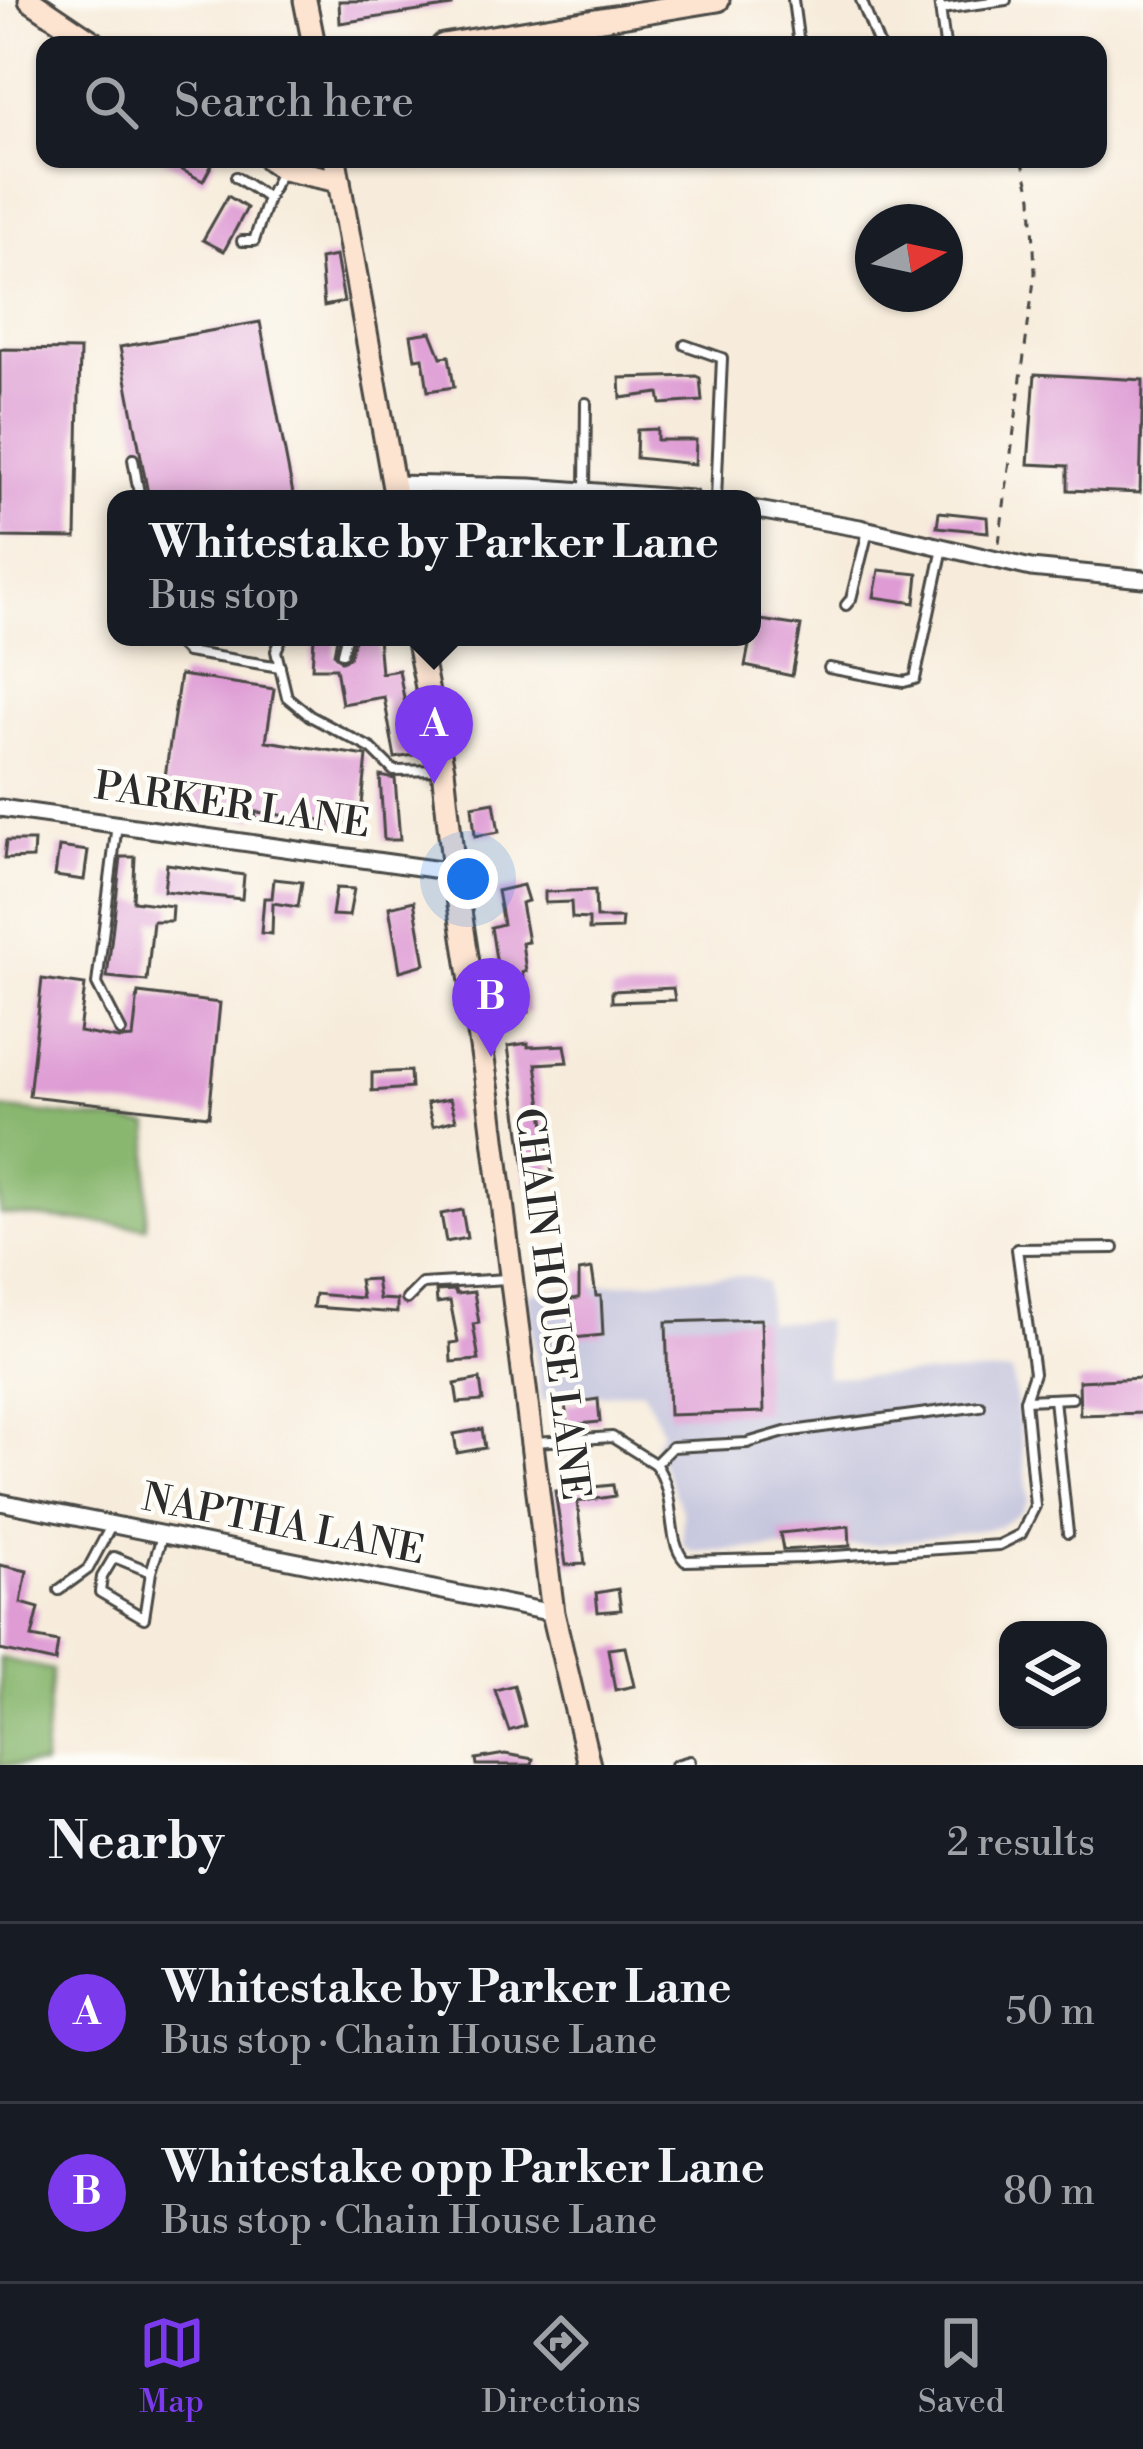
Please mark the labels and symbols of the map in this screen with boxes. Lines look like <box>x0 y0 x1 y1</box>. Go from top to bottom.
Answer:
north arrow <box>855 204 963 312</box>
pin: A <box>395 685 473 784</box>
street label: PARKER LANE <box>91 762 373 850</box>
your location <box>438 849 498 909</box>
pin: B <box>452 958 530 1057</box>
street label: CHAIN HOUSE LANE <box>503 1105 599 1503</box>
street label: NAPTHA LANE <box>138 1474 428 1576</box>

